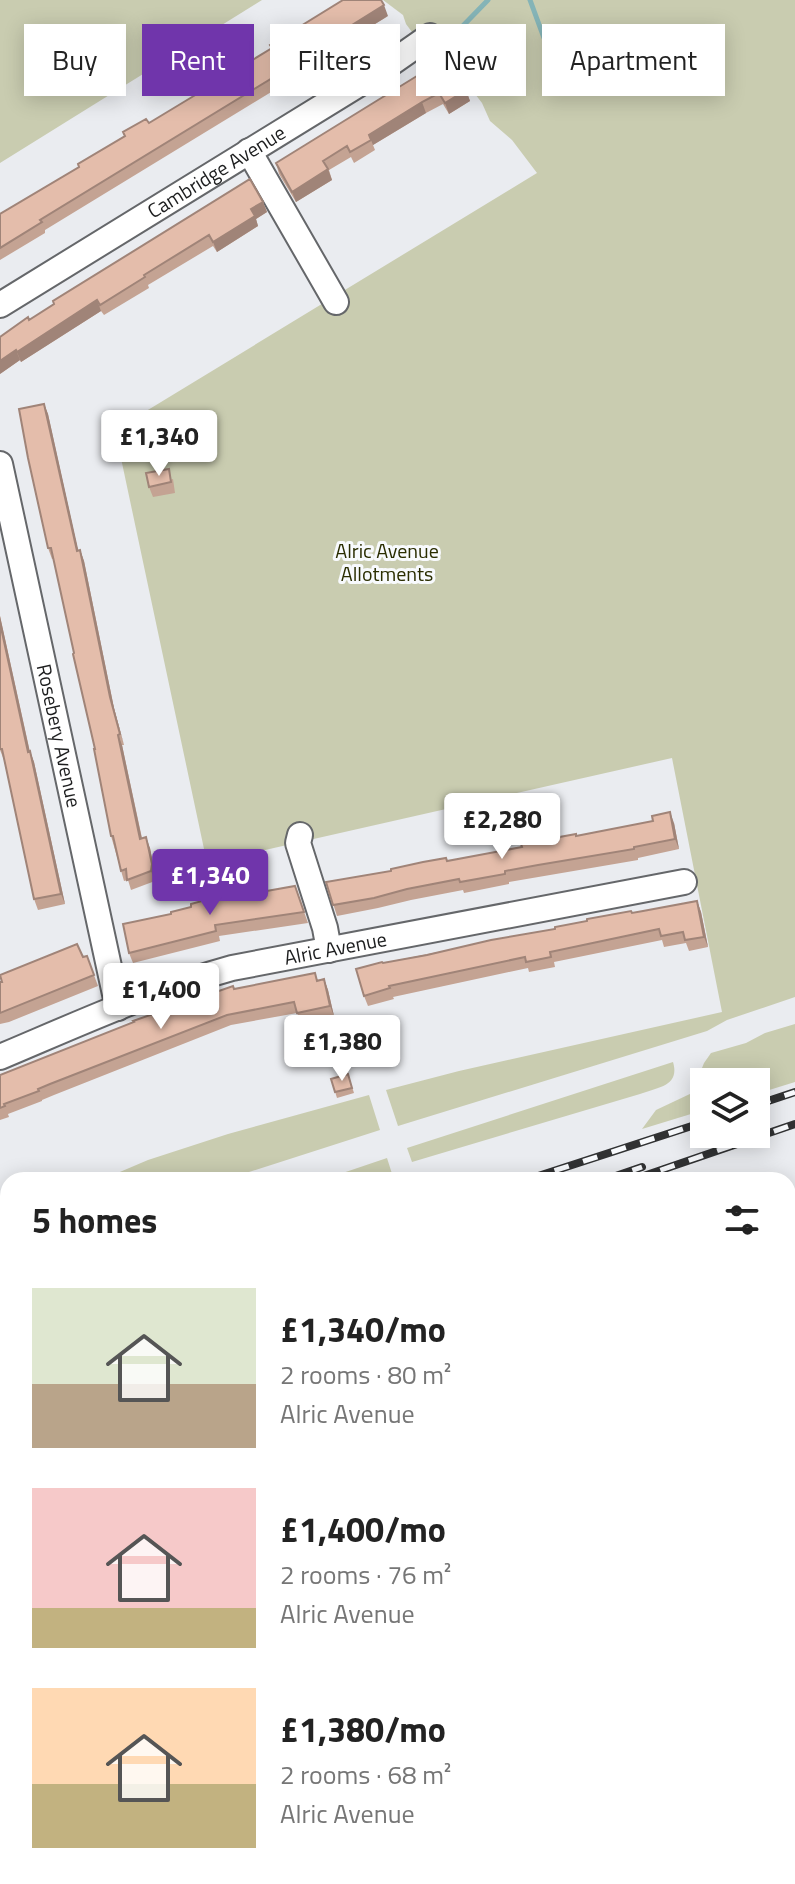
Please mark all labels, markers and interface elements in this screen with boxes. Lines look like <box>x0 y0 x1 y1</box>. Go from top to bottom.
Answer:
chip: Buy <box>24 24 126 96</box>
chip: Rent <box>142 24 254 96</box>
chip: Filters <box>270 24 400 96</box>
chip: New <box>416 24 526 96</box>
chip: Apartment <box>542 24 725 96</box>
street label: Cambridge Avenue <box>141 117 291 226</box>
pin: £1,340 <box>94 410 224 478</box>
text: £1,340 <box>119 416 199 455</box>
park label: Alric Avenue Allotments <box>335 535 439 589</box>
street label: Rosebery Avenue <box>29 661 90 810</box>
pin: £2,280 <box>437 793 567 861</box>
text: £2,280 <box>462 799 542 838</box>
pin: £1,340 <box>145 849 275 917</box>
text: £1,340 <box>170 855 250 894</box>
street label: Alric Avenue <box>282 923 389 973</box>
pin: £1,400 <box>96 963 226 1031</box>
text: £1,400 <box>121 969 201 1008</box>
pin: £1,380 <box>277 1015 407 1083</box>
text: £1,380 <box>302 1021 382 1060</box>
map controls <box>690 1068 770 1148</box>
button: layers <box>690 1068 770 1148</box>
text: 5 homes <box>32 1194 157 1246</box>
icon: filters <box>720 1198 764 1242</box>
text: £1,340/mo <box>280 1303 446 1355</box>
icon: home <box>96 1320 192 1416</box>
text: 2 rooms · 80 m² <box>280 1355 451 1394</box>
text: Alric Avenue <box>280 1394 415 1433</box>
text: £1,400/mo <box>280 1503 446 1555</box>
icon: home <box>96 1520 192 1616</box>
text: 2 rooms · 76 m² <box>280 1555 451 1594</box>
text: Alric Avenue <box>280 1594 415 1633</box>
text: £1,380/mo <box>280 1703 446 1755</box>
icon: home <box>96 1720 192 1816</box>
text: 2 rooms · 68 m² <box>280 1755 451 1794</box>
text: Alric Avenue <box>280 1794 415 1833</box>

